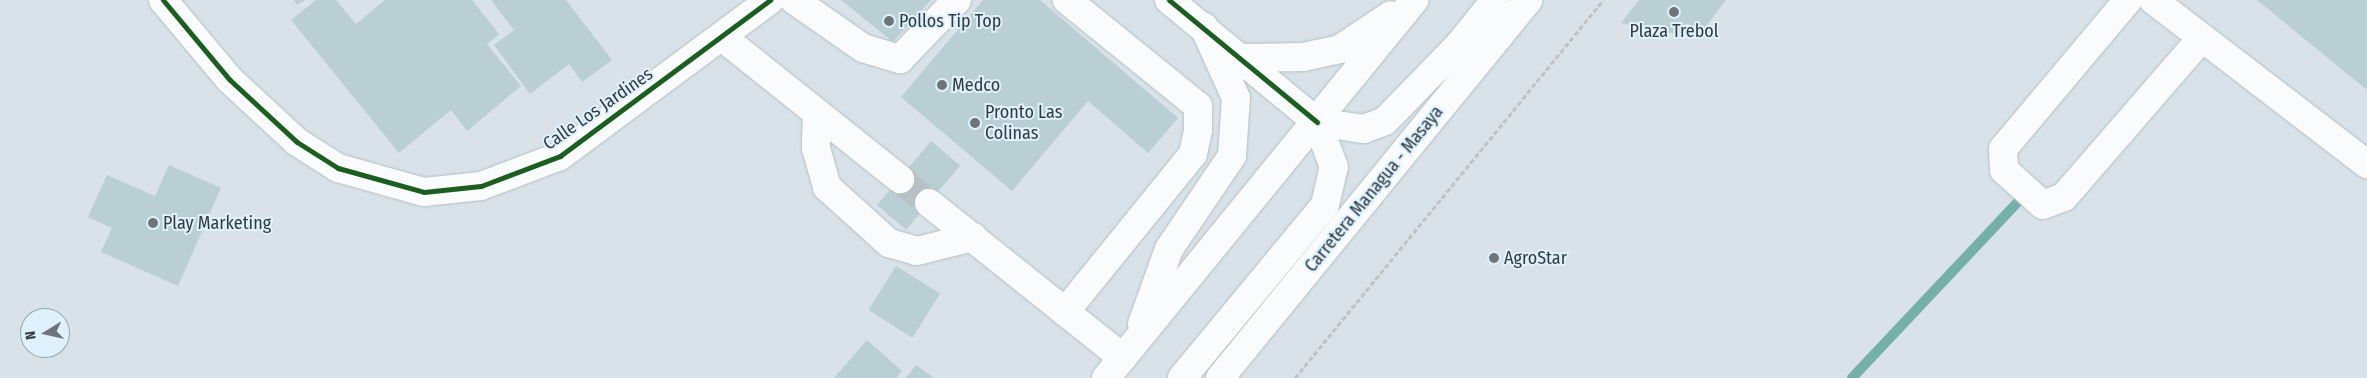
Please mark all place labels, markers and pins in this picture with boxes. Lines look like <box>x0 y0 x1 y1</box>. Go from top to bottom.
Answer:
marker: Plaza Trebol <box>1668 6 1680 18</box>
place label: Pollos Tip Top <box>899 10 1001 32</box>
marker: Pollos Tip Top <box>883 15 895 27</box>
place label: Plaza Trebol <box>1630 20 1718 42</box>
place label: Medco <box>952 74 1000 96</box>
marker: Medco <box>936 79 948 91</box>
place label: Pronto Las Colinas <box>985 102 1062 144</box>
marker: Pronto Las Colinas <box>969 117 981 129</box>
place label: Play Marketing <box>163 212 271 234</box>
marker: Play Marketing <box>147 217 159 229</box>
place label: AgroStar <box>1504 247 1567 269</box>
marker: AgroStar <box>1488 252 1500 264</box>

